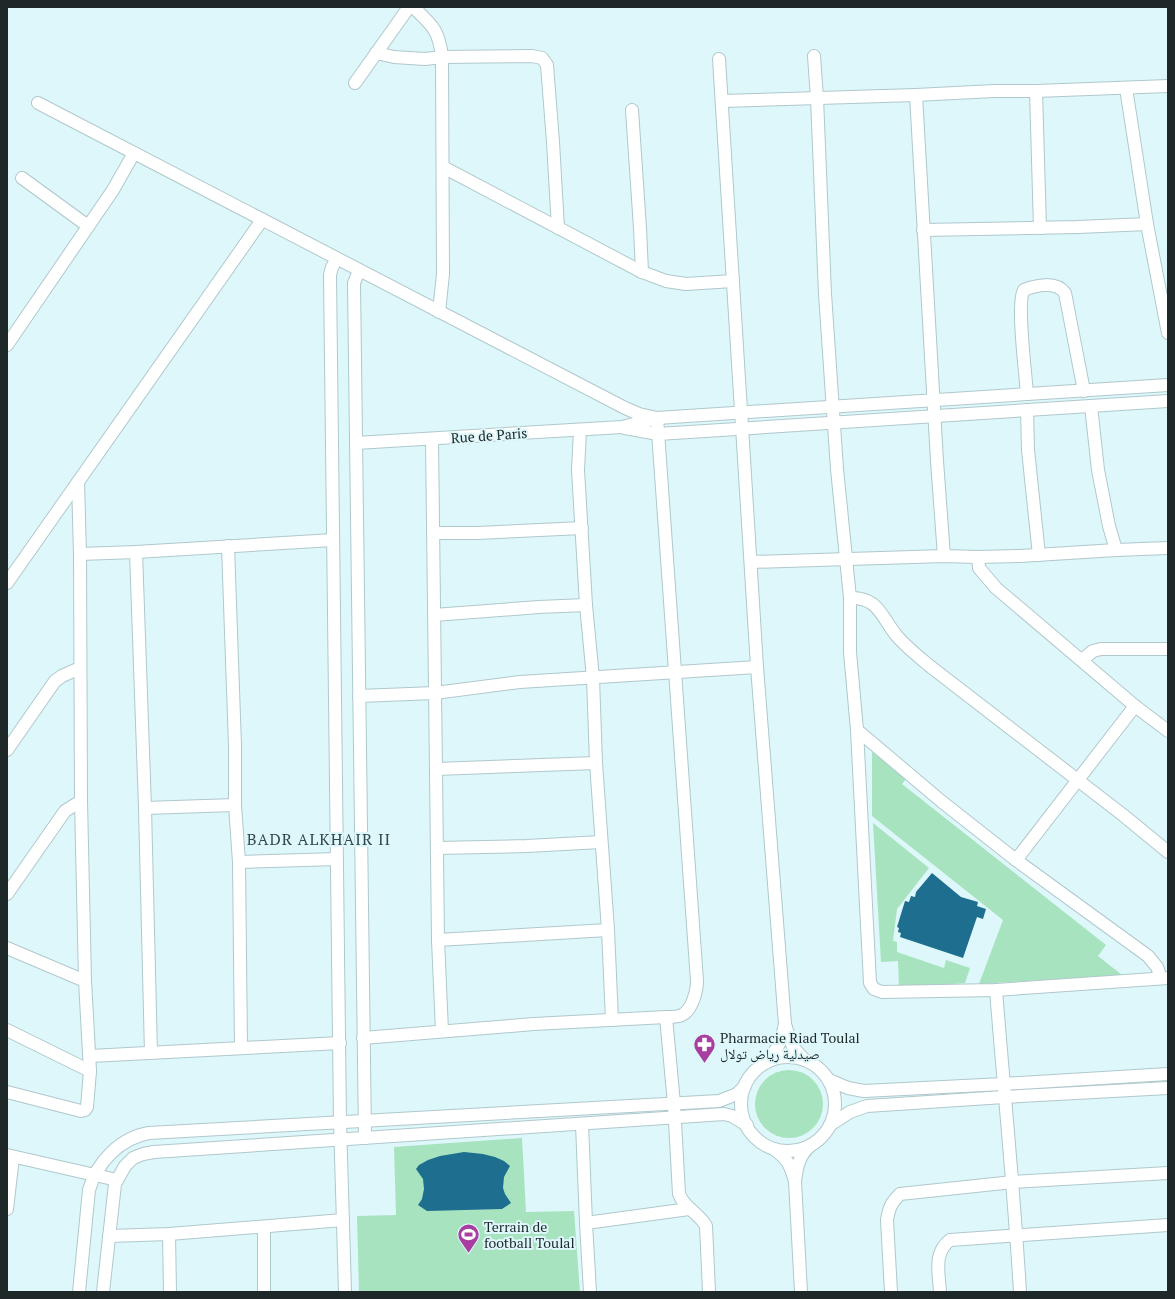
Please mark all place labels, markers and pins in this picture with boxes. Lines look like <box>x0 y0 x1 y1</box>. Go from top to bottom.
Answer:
place label: Pharmacie Riad Toulal صيدلية رياض تولال <box>720 1028 860 1063</box>
pharmacy icon: Pharmacie Riad Toulal صيدلية رياض تولال <box>691 1032 717 1065</box>
place label: Terrain de football Toulal <box>484 1217 575 1252</box>
sports icon: Terrain de football Toulal <box>455 1221 481 1254</box>

